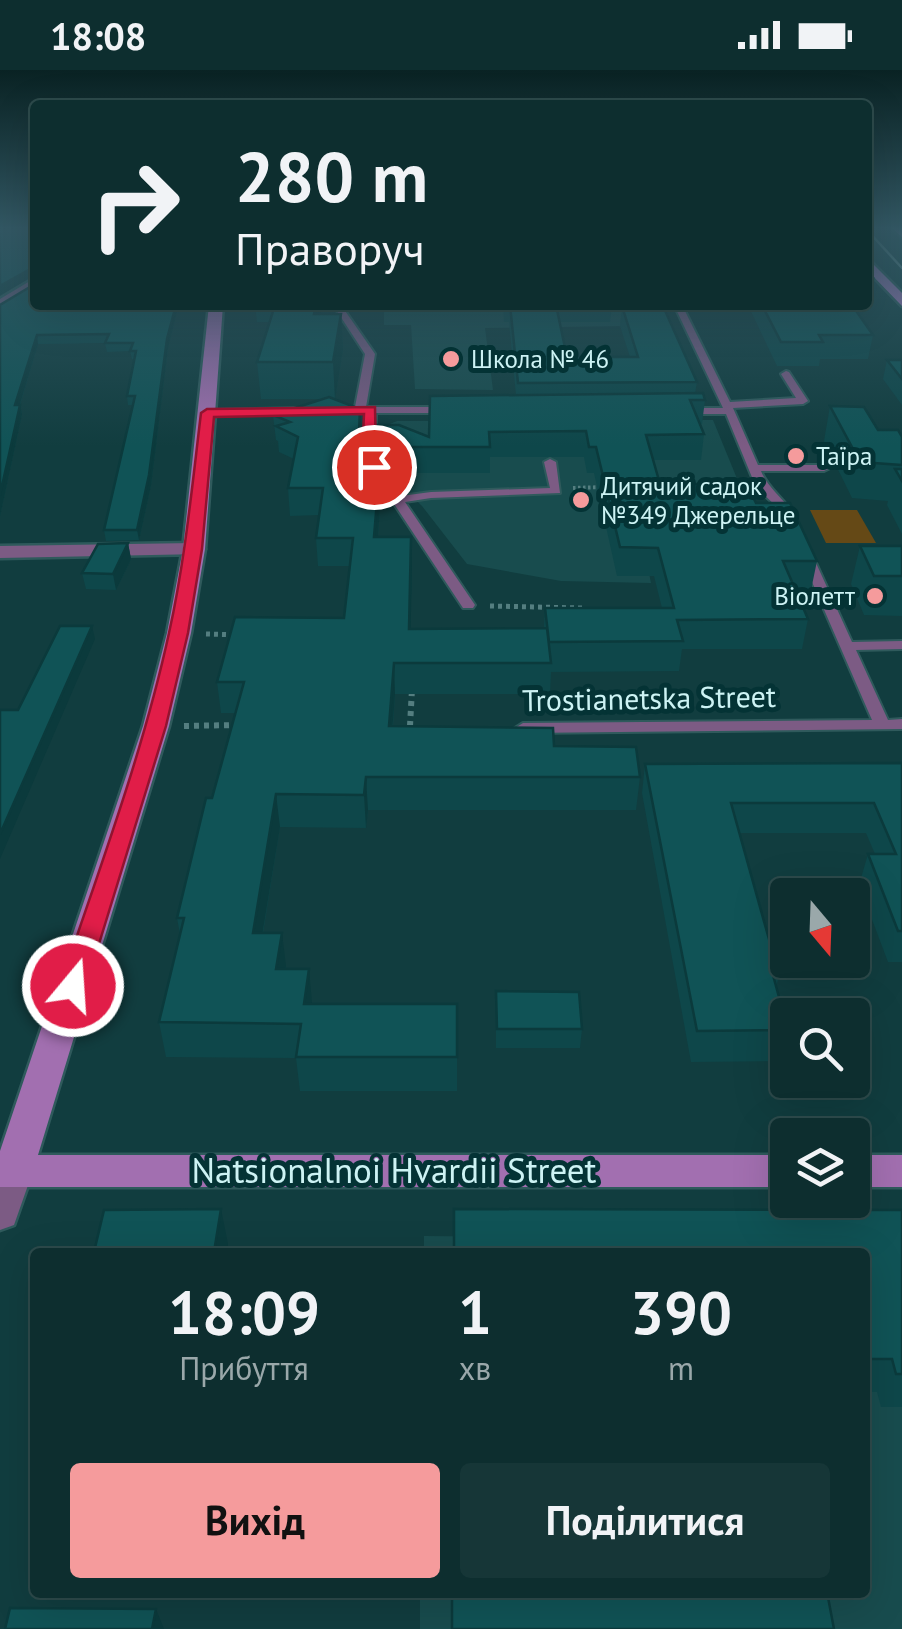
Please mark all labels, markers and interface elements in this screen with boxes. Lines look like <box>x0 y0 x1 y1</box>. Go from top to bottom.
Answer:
text: 18:08 <box>50 11 146 60</box>
text: 280 m <box>235 131 428 221</box>
icon: right <box>70 140 200 270</box>
text: Праворуч <box>235 219 425 277</box>
place label: Школа № 46 <box>471 343 609 375</box>
marker: Школа № 46 <box>440 348 462 370</box>
pin <box>332 425 417 510</box>
icon: arrive <box>347 440 402 495</box>
place label: Таїра <box>816 440 872 472</box>
marker: Таїра <box>785 445 807 467</box>
place label: Дитячий садок №349 Джерельце <box>601 470 795 531</box>
marker: Дитячий садок №349 Джерельце <box>570 489 592 511</box>
place label: Віолетт <box>774 580 855 612</box>
marker: Віолетт <box>864 585 886 607</box>
street label: Trostianetska Street <box>522 676 776 719</box>
north arrow <box>770 878 870 978</box>
map controls <box>770 878 870 1218</box>
position arrow <box>21 934 125 1038</box>
button: search <box>770 998 870 1098</box>
button: layers <box>770 1118 870 1218</box>
street label: Natsionalnoi Hvardii Street <box>192 1147 597 1193</box>
text: 18:09 <box>168 1273 320 1351</box>
text: 1 <box>458 1273 492 1351</box>
text: 390 <box>630 1273 732 1351</box>
text: Прибуття <box>179 1347 309 1389</box>
text: хв <box>459 1347 491 1389</box>
text: m <box>668 1347 694 1389</box>
button: Вихід <box>70 1463 440 1578</box>
button: Поділитися <box>460 1463 830 1578</box>

